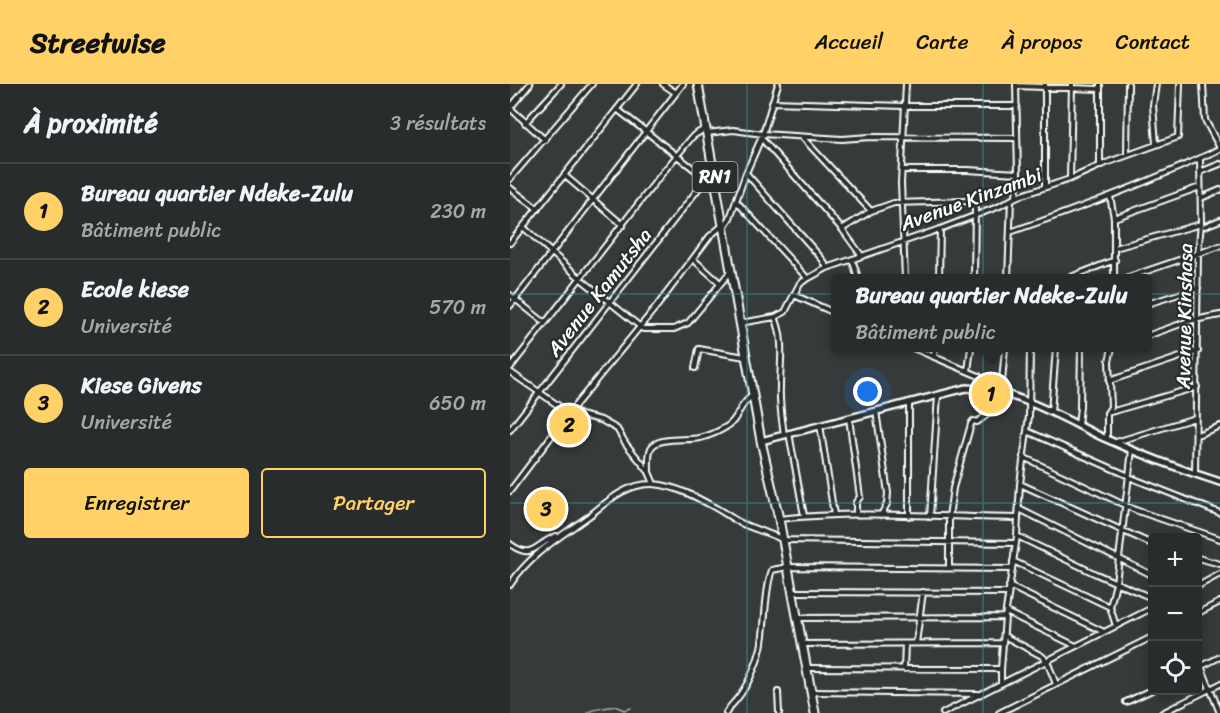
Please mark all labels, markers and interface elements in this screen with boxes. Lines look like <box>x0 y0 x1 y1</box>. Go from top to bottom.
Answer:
text: Streetwise <box>30 18 166 67</box>
text: Accueil <box>815 23 883 61</box>
text: Carte <box>916 23 969 61</box>
text: À propos <box>1002 23 1083 61</box>
text: Contact <box>1116 23 1190 61</box>
text: À proximité <box>24 100 158 146</box>
text: 3 résultats <box>390 106 486 141</box>
street label: Avenue Kinzambi <box>894 157 1047 242</box>
road number: RN1 <box>692 162 738 192</box>
text: Bureau quartier Ndeke-Zulu <box>81 174 353 213</box>
text: 1 <box>39 194 48 229</box>
text: 230 m <box>430 194 486 229</box>
text: Bâtiment public <box>81 213 222 248</box>
street label: Avenue Kamutsha <box>537 220 661 365</box>
street label: Avenue Kinshasa <box>1166 243 1203 390</box>
text: Ecole kiese <box>81 270 189 309</box>
popup <box>831 274 1152 352</box>
text: Bureau quartier Ndeke-Zulu <box>855 276 1128 315</box>
text: 2 <box>38 290 49 325</box>
text: 570 m <box>429 290 486 325</box>
text: Université <box>81 309 172 344</box>
text: Bâtiment public <box>855 315 996 350</box>
text: Kiese Givens <box>81 366 202 405</box>
pin: 1 <box>972 372 1010 416</box>
your location <box>853 377 882 406</box>
text: 3 <box>38 386 49 421</box>
text: 650 m <box>429 386 486 421</box>
pin: 2 <box>550 402 588 448</box>
text: Université <box>81 405 172 440</box>
button: Enregistrer <box>24 468 249 538</box>
button: Partager <box>261 468 486 538</box>
pin: 3 <box>526 486 566 532</box>
map controls <box>1148 533 1202 695</box>
button: + <box>1148 533 1202 587</box>
button: − <box>1148 587 1202 641</box>
button: locate <box>1148 641 1202 695</box>

